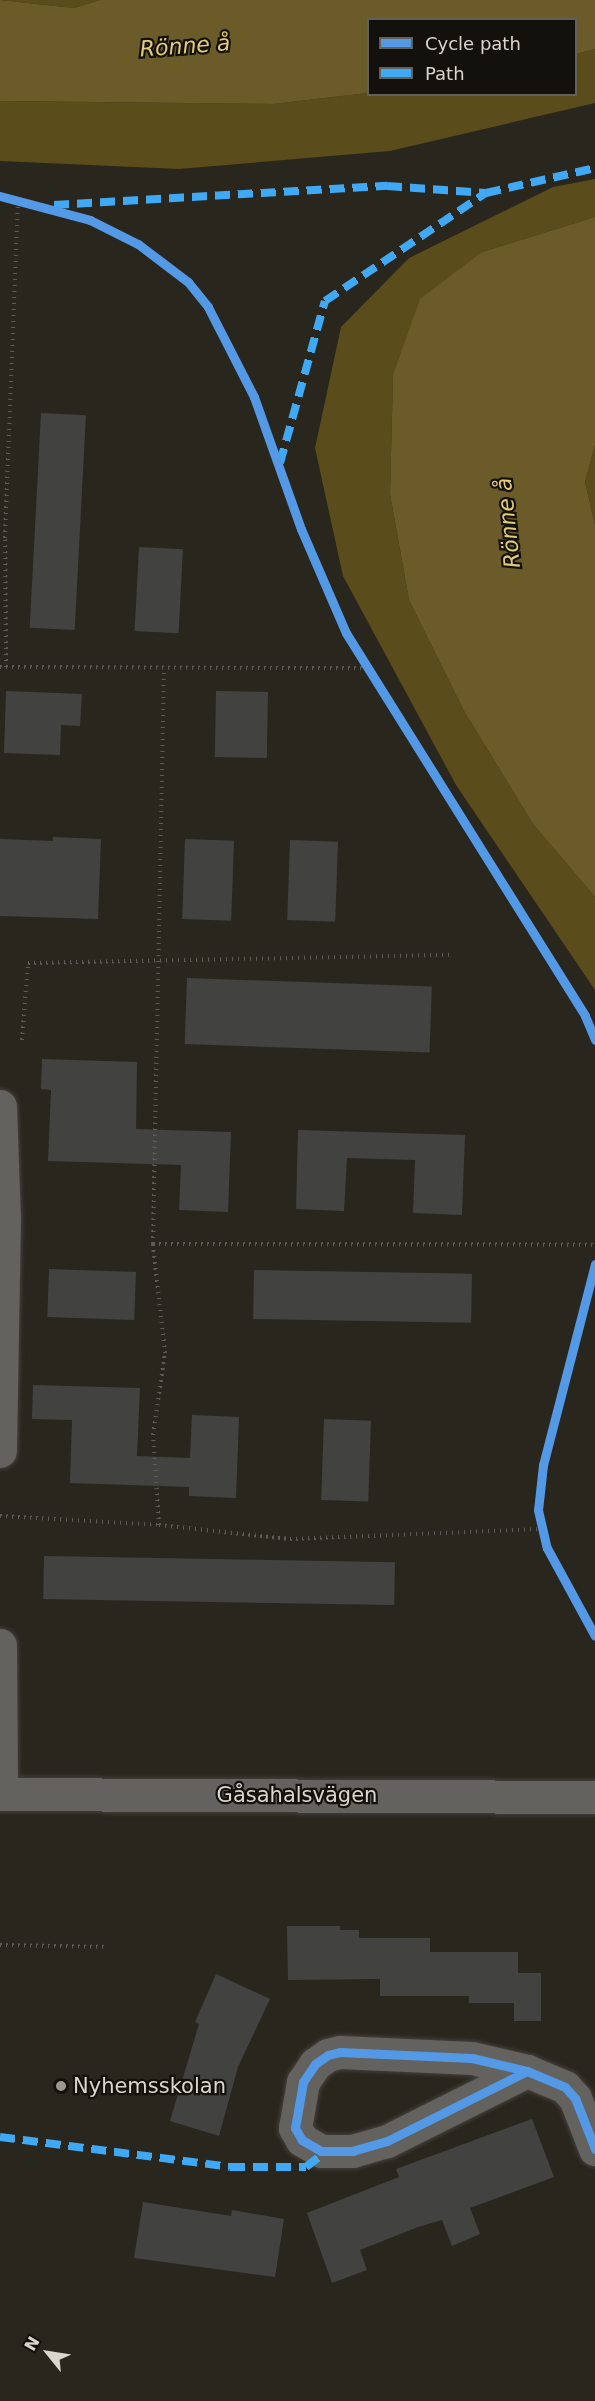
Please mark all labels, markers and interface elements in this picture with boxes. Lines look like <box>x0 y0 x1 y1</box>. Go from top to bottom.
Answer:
legend <box>367 18 577 96</box>
water label: Rönne å <box>139 30 231 62</box>
text: Cycle path <box>425 33 521 54</box>
text: Path <box>425 63 465 84</box>
water label: Rönne å <box>490 477 526 569</box>
street label: Gåsahalsvägen <box>217 1782 377 1808</box>
place label: Nyhemsskolan <box>73 2073 226 2099</box>
marker: Nyhemsskolan <box>54 2079 68 2093</box>
north arrow <box>18 2323 78 2383</box>
text: N <box>20 2333 44 2354</box>

